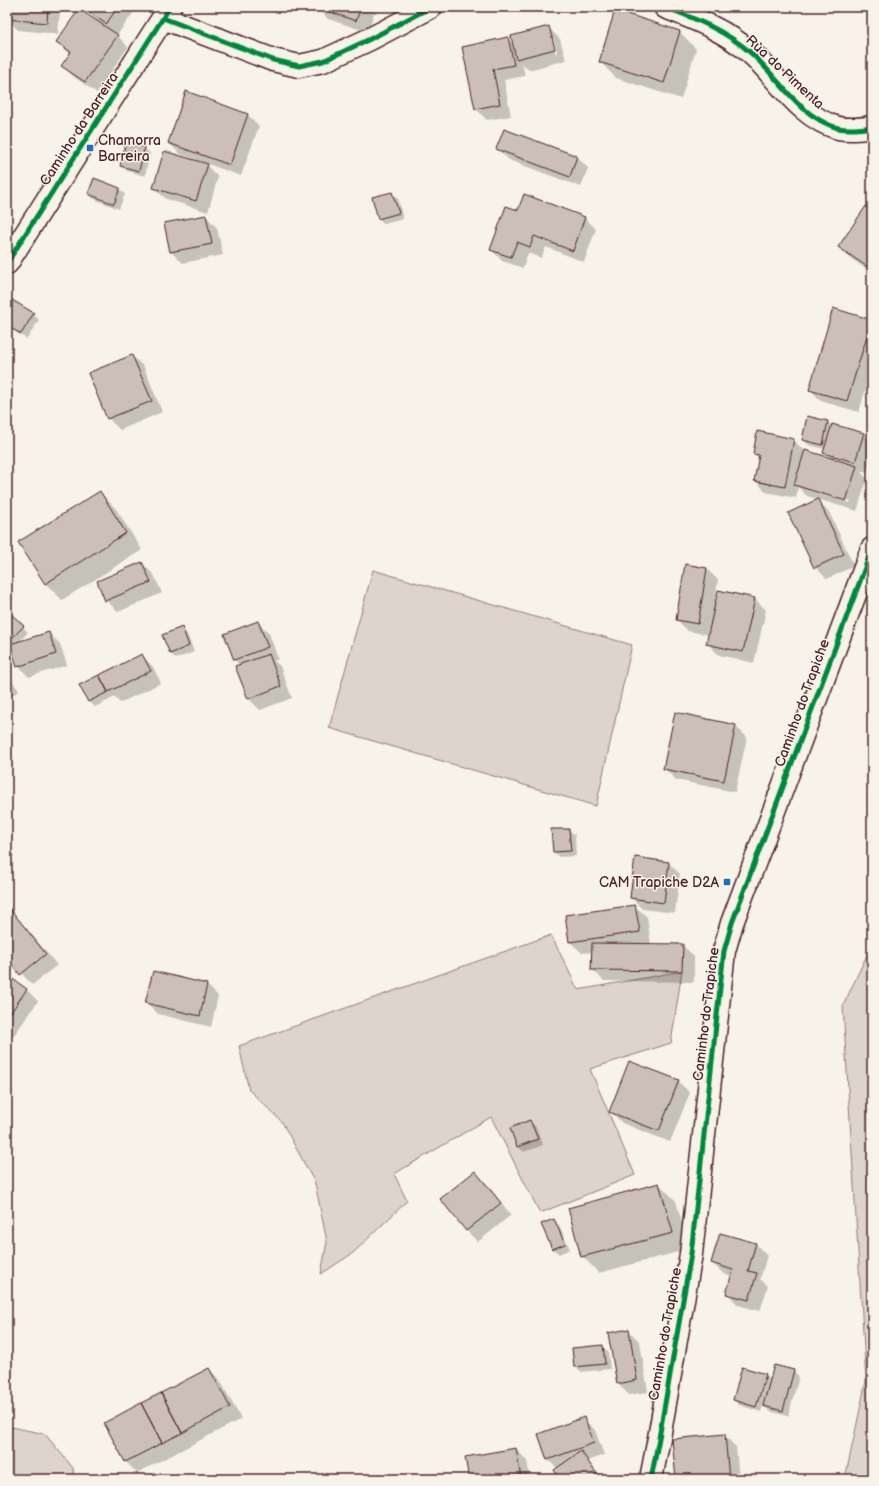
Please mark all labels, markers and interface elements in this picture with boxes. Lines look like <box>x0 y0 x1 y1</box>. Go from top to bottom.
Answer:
street label: Rùa do Pimenta <box>742 31 828 113</box>
street label: Caminho da Barreira <box>36 69 122 189</box>
place label: Chamorra Barreira <box>98 132 161 165</box>
marker: Chamorra Barreira <box>85 143 95 153</box>
street label: Caminho do Trapiche <box>771 637 833 769</box>
place label: CAM Trapiche D2A <box>599 874 719 891</box>
marker: CAM Trapiche D2A <box>722 877 732 887</box>
street label: Caminho do Trapiche <box>689 946 723 1082</box>
street label: Caminho do Trapiche <box>645 1266 685 1402</box>

